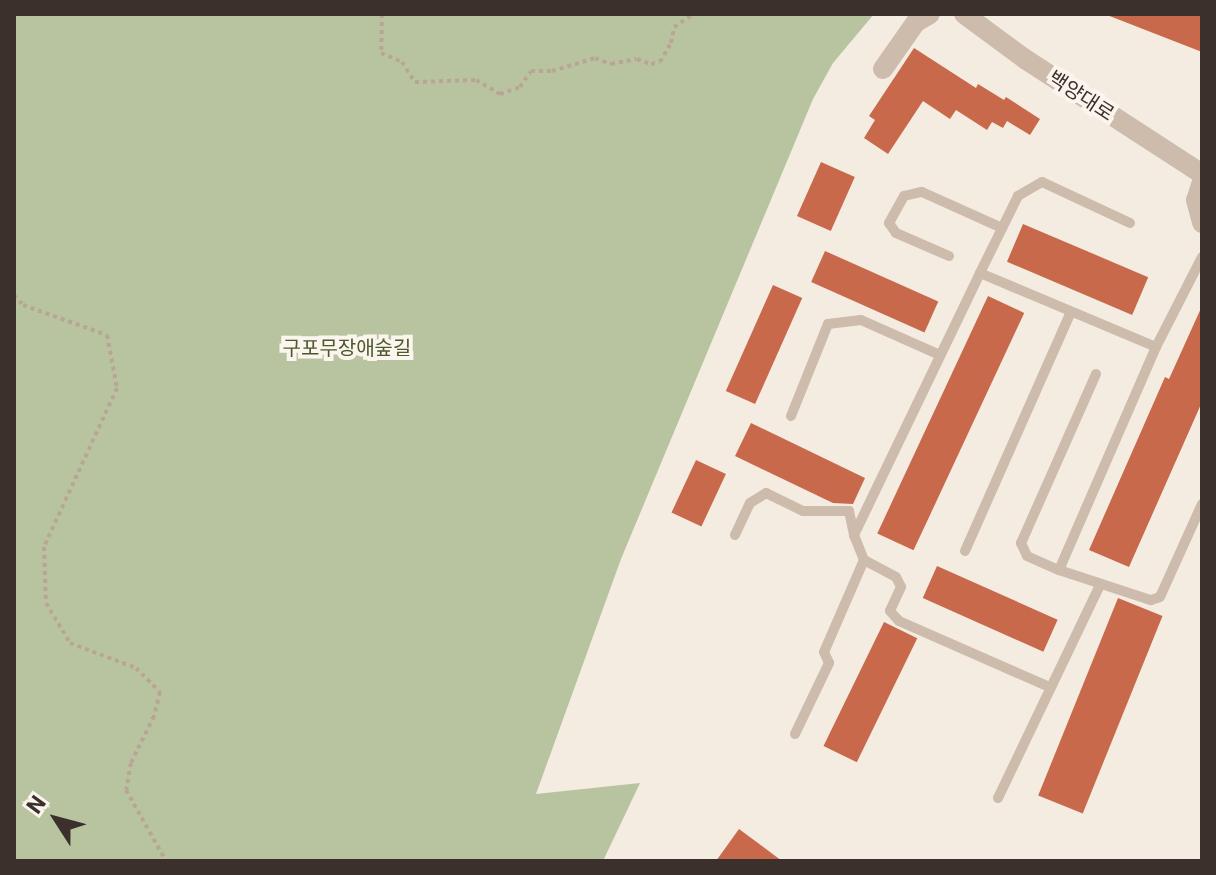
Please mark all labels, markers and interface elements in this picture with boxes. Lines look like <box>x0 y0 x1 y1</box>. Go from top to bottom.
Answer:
street label: 백양대로 <box>1044 66 1118 126</box>
park label: 구포무장애숲길 <box>283 336 411 360</box>
north arrow <box>16 779 96 859</box>
text: N <box>22 791 51 818</box>

